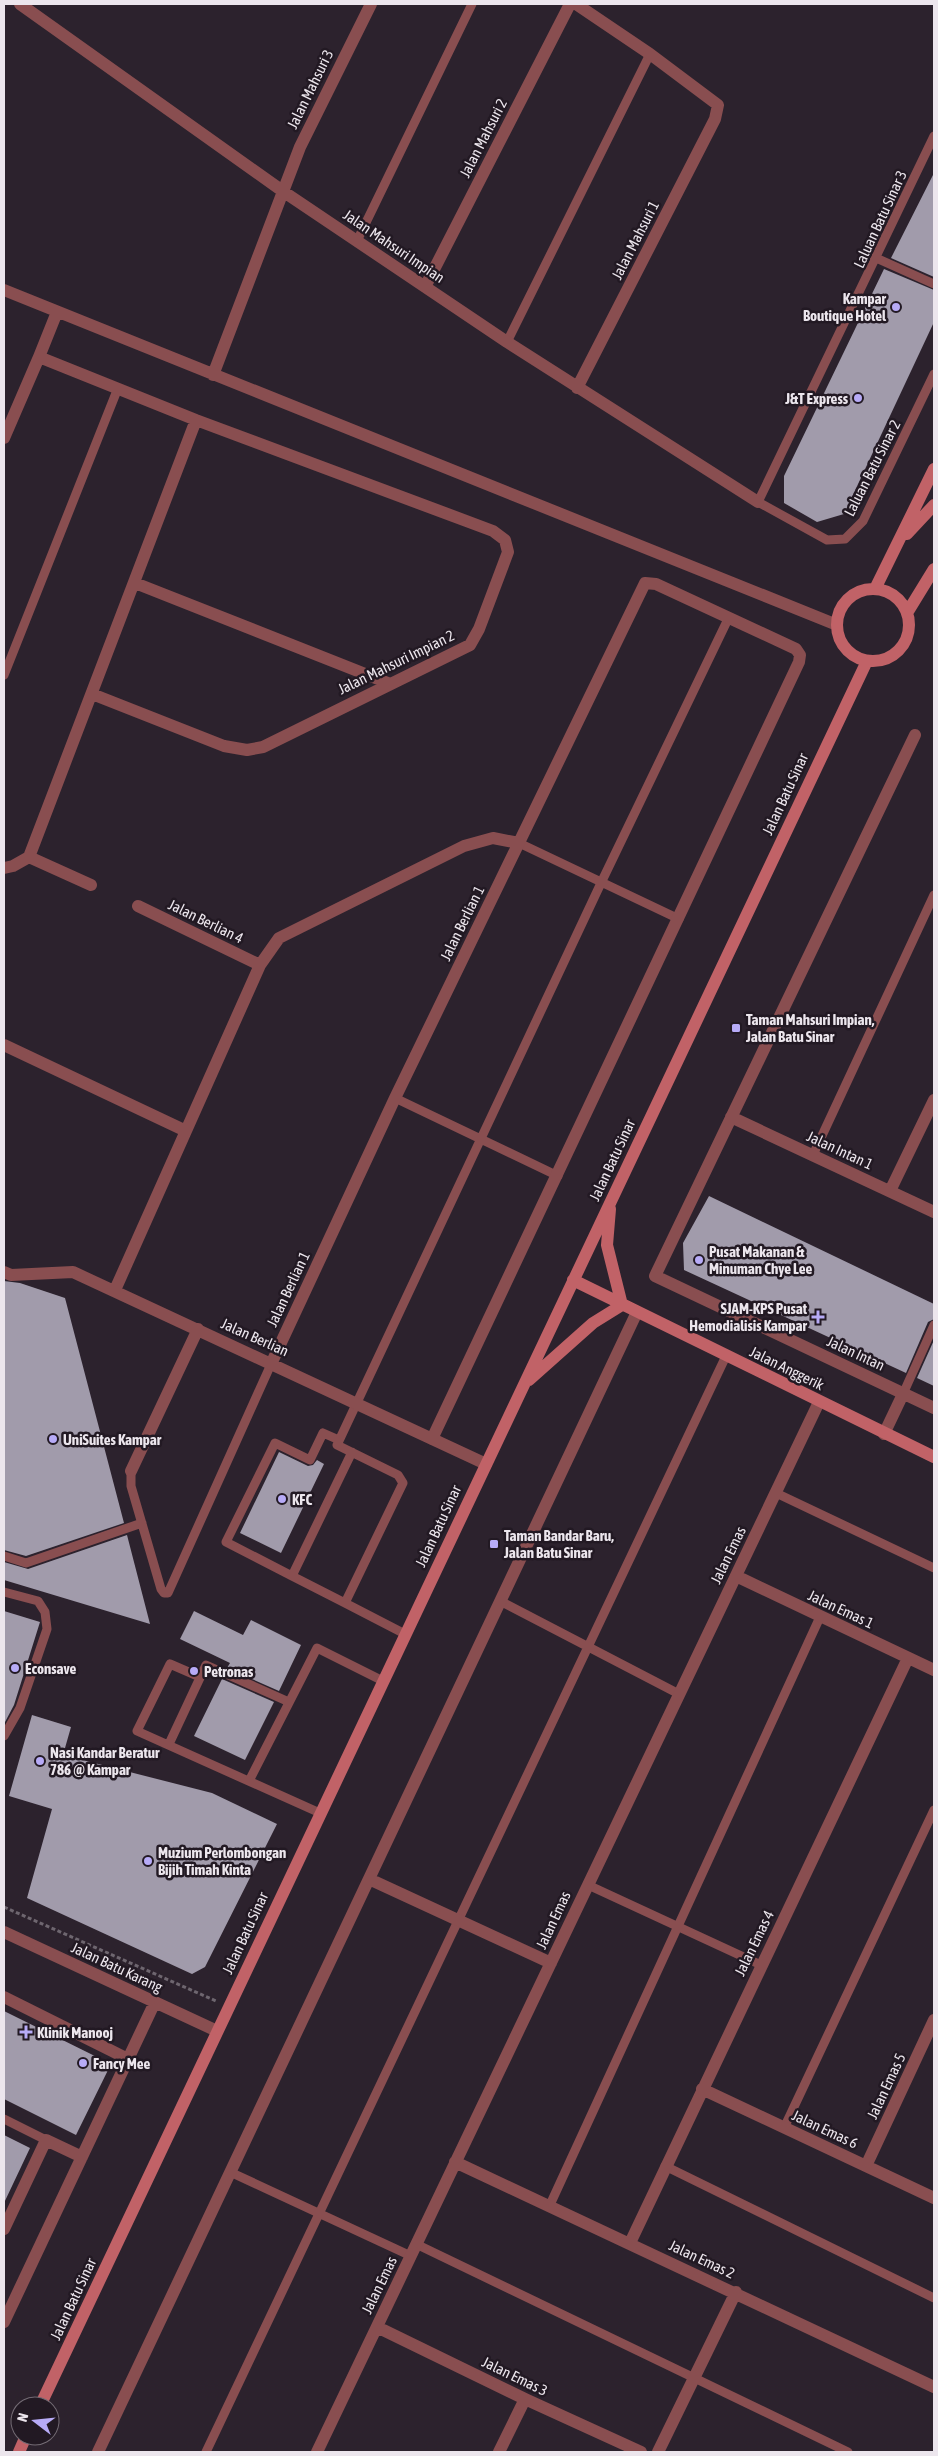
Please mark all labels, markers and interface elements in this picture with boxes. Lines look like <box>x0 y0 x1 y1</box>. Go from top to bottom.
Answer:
street label: Jalan Mahsuri 3 <box>284 47 336 131</box>
street label: Jalan Mahsuri 2 <box>456 96 510 180</box>
street label: Laluan Batu Sinar 3 <box>850 168 910 270</box>
street label: Jalan Mahsuri 1 <box>608 198 662 282</box>
street label: Jalan Mahsuri Impian <box>340 206 448 286</box>
place label: Kampar Boutique Hotel <box>803 290 887 324</box>
marker: Kampar Boutique Hotel <box>890 301 902 313</box>
place label: J&T Express <box>784 390 849 407</box>
marker: J&T Express <box>852 392 864 404</box>
street label: Laluan Batu Sinar 2 <box>840 417 904 519</box>
street label: Jalan Mahsuri Impian 2 <box>335 626 457 698</box>
street label: Jalan Batu Sinar <box>759 750 812 838</box>
street label: Jalan Berlian 1 <box>437 883 487 963</box>
street label: Jalan Berlian 4 <box>166 896 246 946</box>
place label: Taman Mahsuri Impian, Jalan Batu Sinar <box>745 1011 875 1045</box>
marker: Taman Mahsuri Impian, Jalan Batu Sinar <box>730 1022 742 1034</box>
street label: Jalan Batu Sinar <box>586 1116 639 1204</box>
street label: Jalan Intan 1 <box>804 1127 876 1173</box>
place label: Pusat Makanan & Minuman Chye Lee <box>709 1243 813 1277</box>
street label: Jalan Berlian 1 <box>263 1249 313 1329</box>
marker: Pusat Makanan & Minuman Chye Lee <box>693 1254 705 1266</box>
place label: SJAM-KPS Pusat Hemodialisis Kampar <box>689 1300 808 1334</box>
marker: SJAM-KPS Pusat Hemodialisis Kampar <box>811 1310 825 1324</box>
street label: Jalan Berlian <box>219 1315 291 1359</box>
street label: Jalan Intan <box>824 1332 888 1374</box>
street label: Jalan Anggerik <box>747 1343 827 1393</box>
place label: UniSuites Kampar <box>63 1431 162 1448</box>
marker: UniSuites Kampar <box>47 1433 59 1445</box>
street label: Jalan Batu Sinar <box>412 1482 465 1570</box>
place label: KFC <box>292 1491 312 1508</box>
marker: KFC <box>276 1493 288 1505</box>
street label: Jalan Emas <box>707 1524 749 1586</box>
place label: Taman Bandar Baru, Jalan Batu Sinar <box>503 1527 614 1561</box>
marker: Taman Bandar Baru, Jalan Batu Sinar <box>488 1538 500 1550</box>
street label: Jalan Emas 1 <box>805 1586 877 1632</box>
place label: Econsave <box>25 1660 77 1677</box>
marker: Econsave <box>9 1662 21 1674</box>
place label: Petronas <box>204 1663 254 1680</box>
marker: Petronas <box>188 1665 200 1677</box>
place label: Nasi Kandar Beratur 786 @ Kampar <box>50 1744 160 1778</box>
marker: Nasi Kandar Beratur 786 @ Kampar <box>34 1755 46 1767</box>
place label: Muzium Perlombongan Bijih Timah Kinta <box>158 1844 286 1878</box>
marker: Muzium Perlombongan Bijih Timah Kinta <box>142 1855 154 1867</box>
street label: Jalan Batu Sinar <box>219 1889 272 1977</box>
street label: Jalan Emas <box>532 1889 574 1951</box>
street label: Jalan Emas 4 <box>731 1908 777 1978</box>
street label: Jalan Batu Karang <box>69 1938 166 1996</box>
place label: Klinik Manooj <box>37 2024 113 2041</box>
marker: Klinik Manooj <box>19 2025 33 2039</box>
street label: Jalan Emas 5 <box>863 2050 909 2122</box>
place label: Fancy Mee <box>93 2055 151 2072</box>
marker: Fancy Mee <box>77 2057 89 2069</box>
street label: Jalan Emas 6 <box>789 2106 861 2152</box>
street label: Jalan Emas 2 <box>666 2236 738 2282</box>
street label: Jalan Emas <box>358 2254 400 2316</box>
street label: Jalan Batu Sinar <box>47 2255 100 2343</box>
street label: Jalan Emas 3 <box>480 2353 550 2399</box>
north arrow <box>10 2396 60 2446</box>
text: N <box>14 2411 31 2424</box>

